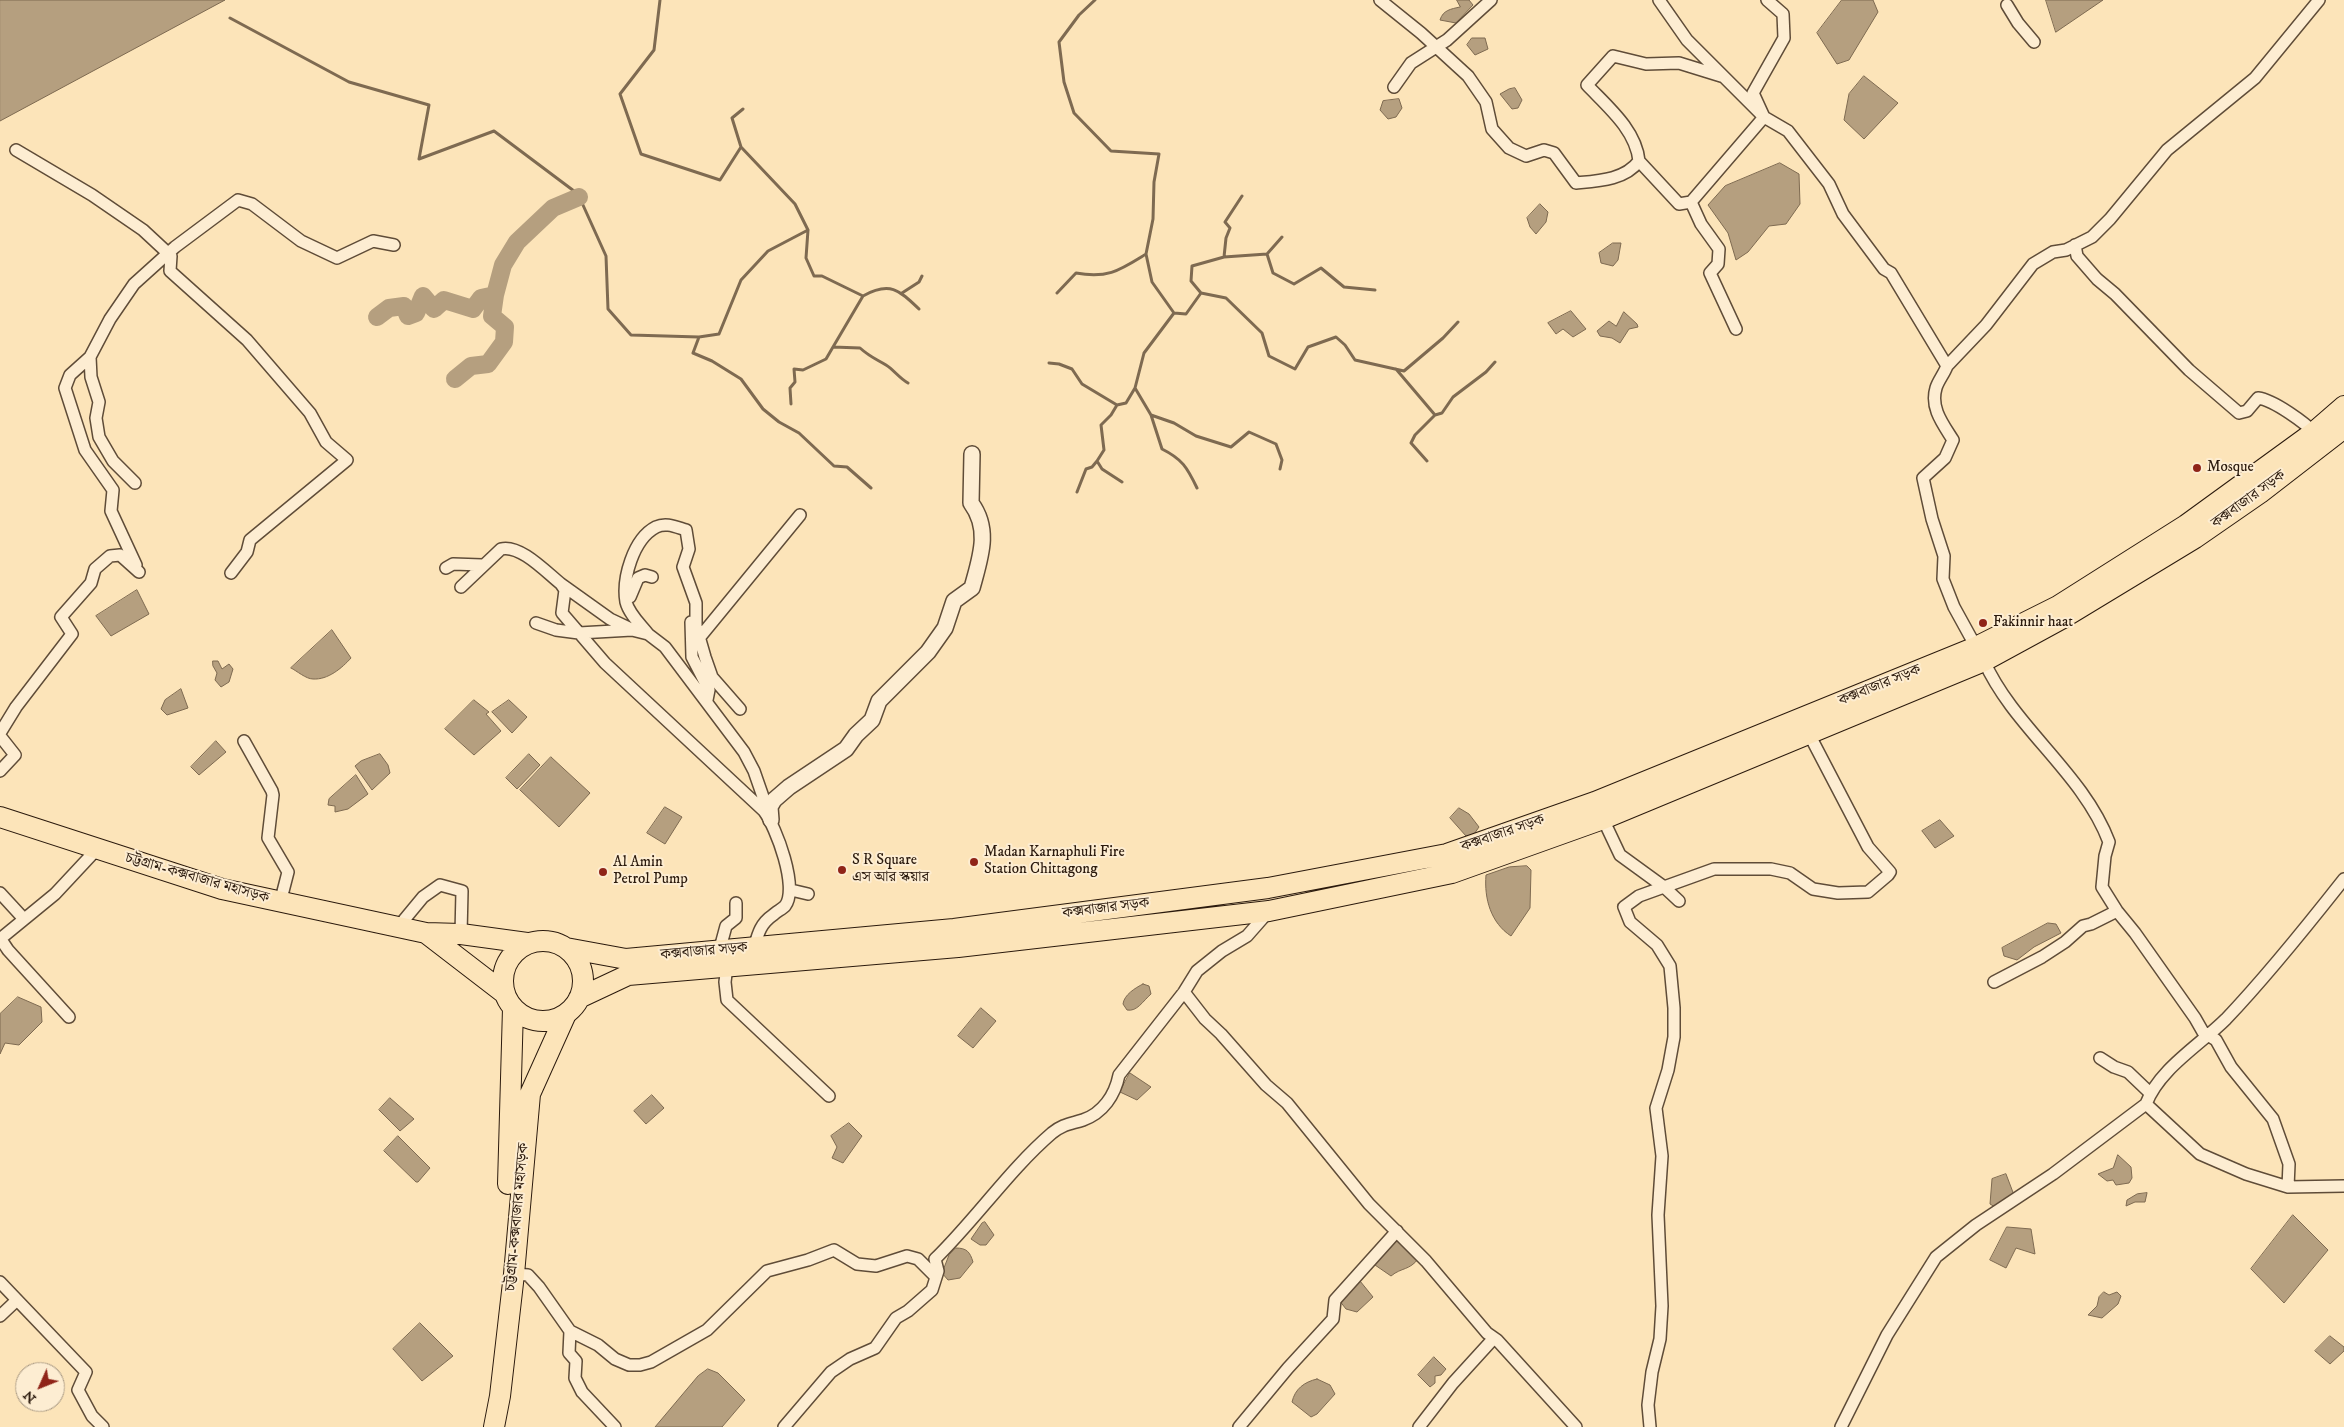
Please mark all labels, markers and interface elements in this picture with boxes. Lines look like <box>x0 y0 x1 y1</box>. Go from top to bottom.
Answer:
place label: Mosque <box>2207 459 2254 477</box>
marker: Mosque <box>2191 462 2203 474</box>
street label: কক্সবাজার সড়ক <box>2208 467 2290 533</box>
place label: Fakinnir haat <box>1993 614 2073 632</box>
marker: Fakinnir haat <box>1977 617 1989 629</box>
street label: কক্সবাজার সড়ক <box>1836 661 1924 711</box>
street label: কক্সবাজার সড়ক <box>1459 811 1547 857</box>
place label: Madan Karnaphuli Fire Station Chittagong <box>984 844 1125 879</box>
street label: চট্টগ্রাম-কক্সবাজার মহাসড়ক <box>123 850 271 908</box>
place label: S R Square এস আর স্কয়ার <box>852 852 929 887</box>
place label: Al Amin Petrol Pump <box>613 854 688 889</box>
marker: Madan Karnaphuli Fire Station Chittagong <box>968 856 980 868</box>
marker: S R Square এস আর স্কয়ার <box>836 864 848 876</box>
marker: Al Amin Petrol Pump <box>597 866 609 878</box>
street label: কক্সবাজার সড়ক <box>1062 895 1150 923</box>
street label: কক্সবাজার সড়ক <box>660 939 748 965</box>
street label: চট্টগ্রাম-কক্সবাজার মহাসড়ক <box>503 1142 533 1292</box>
north arrow <box>15 1362 65 1412</box>
text: N <box>19 1386 40 1407</box>

